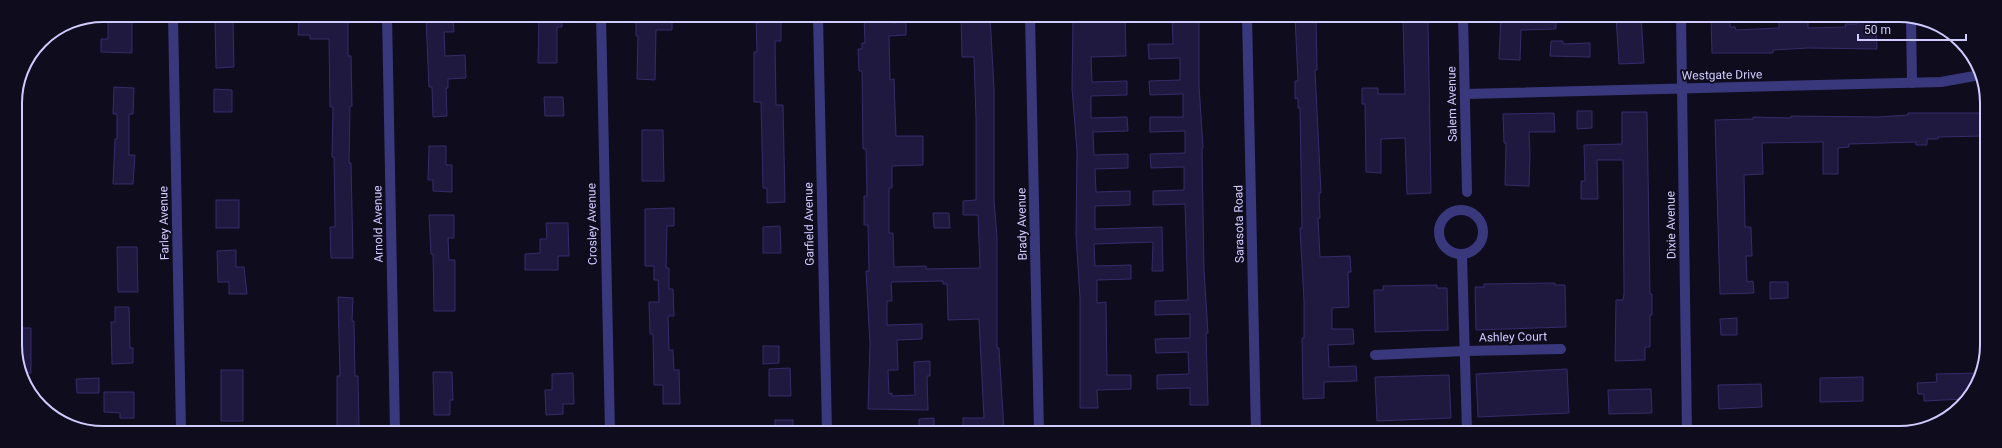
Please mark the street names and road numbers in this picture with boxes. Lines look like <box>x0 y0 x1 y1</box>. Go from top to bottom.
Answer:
street label: Salem Avenue <box>1444 66 1460 142</box>
street label: Westgate Drive <box>1682 67 1762 83</box>
street label: Garfield Avenue <box>801 182 817 266</box>
street label: Crosley Avenue <box>584 183 600 265</box>
street label: Arnold Avenue <box>370 185 386 263</box>
street label: Sarasota Road <box>1231 185 1247 263</box>
street label: Farley Avenue <box>156 186 172 260</box>
street label: Brady Avenue <box>1014 188 1030 260</box>
street label: Dixie Avenue <box>1663 191 1679 259</box>
street label: Ashley Court <box>1479 329 1547 345</box>

